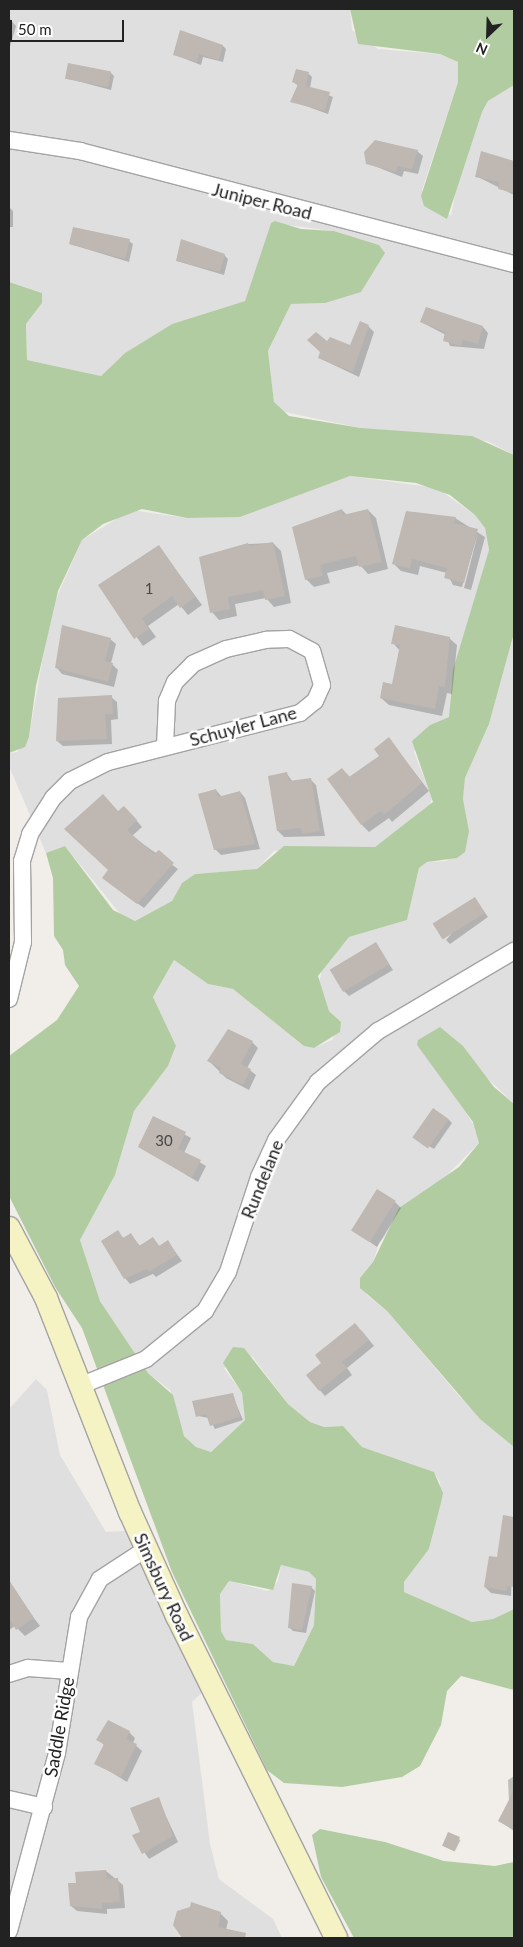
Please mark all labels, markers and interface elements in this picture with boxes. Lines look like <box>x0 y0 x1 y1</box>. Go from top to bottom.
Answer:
scale bar <box>12 10 126 42</box>
north arrow <box>463 10 513 60</box>
text: 50 m <box>18 20 52 38</box>
text: N <box>473 39 490 59</box>
street label: Juniper Road <box>210 178 314 224</box>
house number: 1 <box>145 580 153 598</box>
street label: Schuyler Lane <box>187 701 299 751</box>
house number: 30 <box>155 1132 173 1150</box>
street label: Rundelane <box>236 1136 288 1222</box>
street label: Simsbury Road <box>129 1529 199 1645</box>
street label: Saddle Ridge <box>40 1675 78 1779</box>

